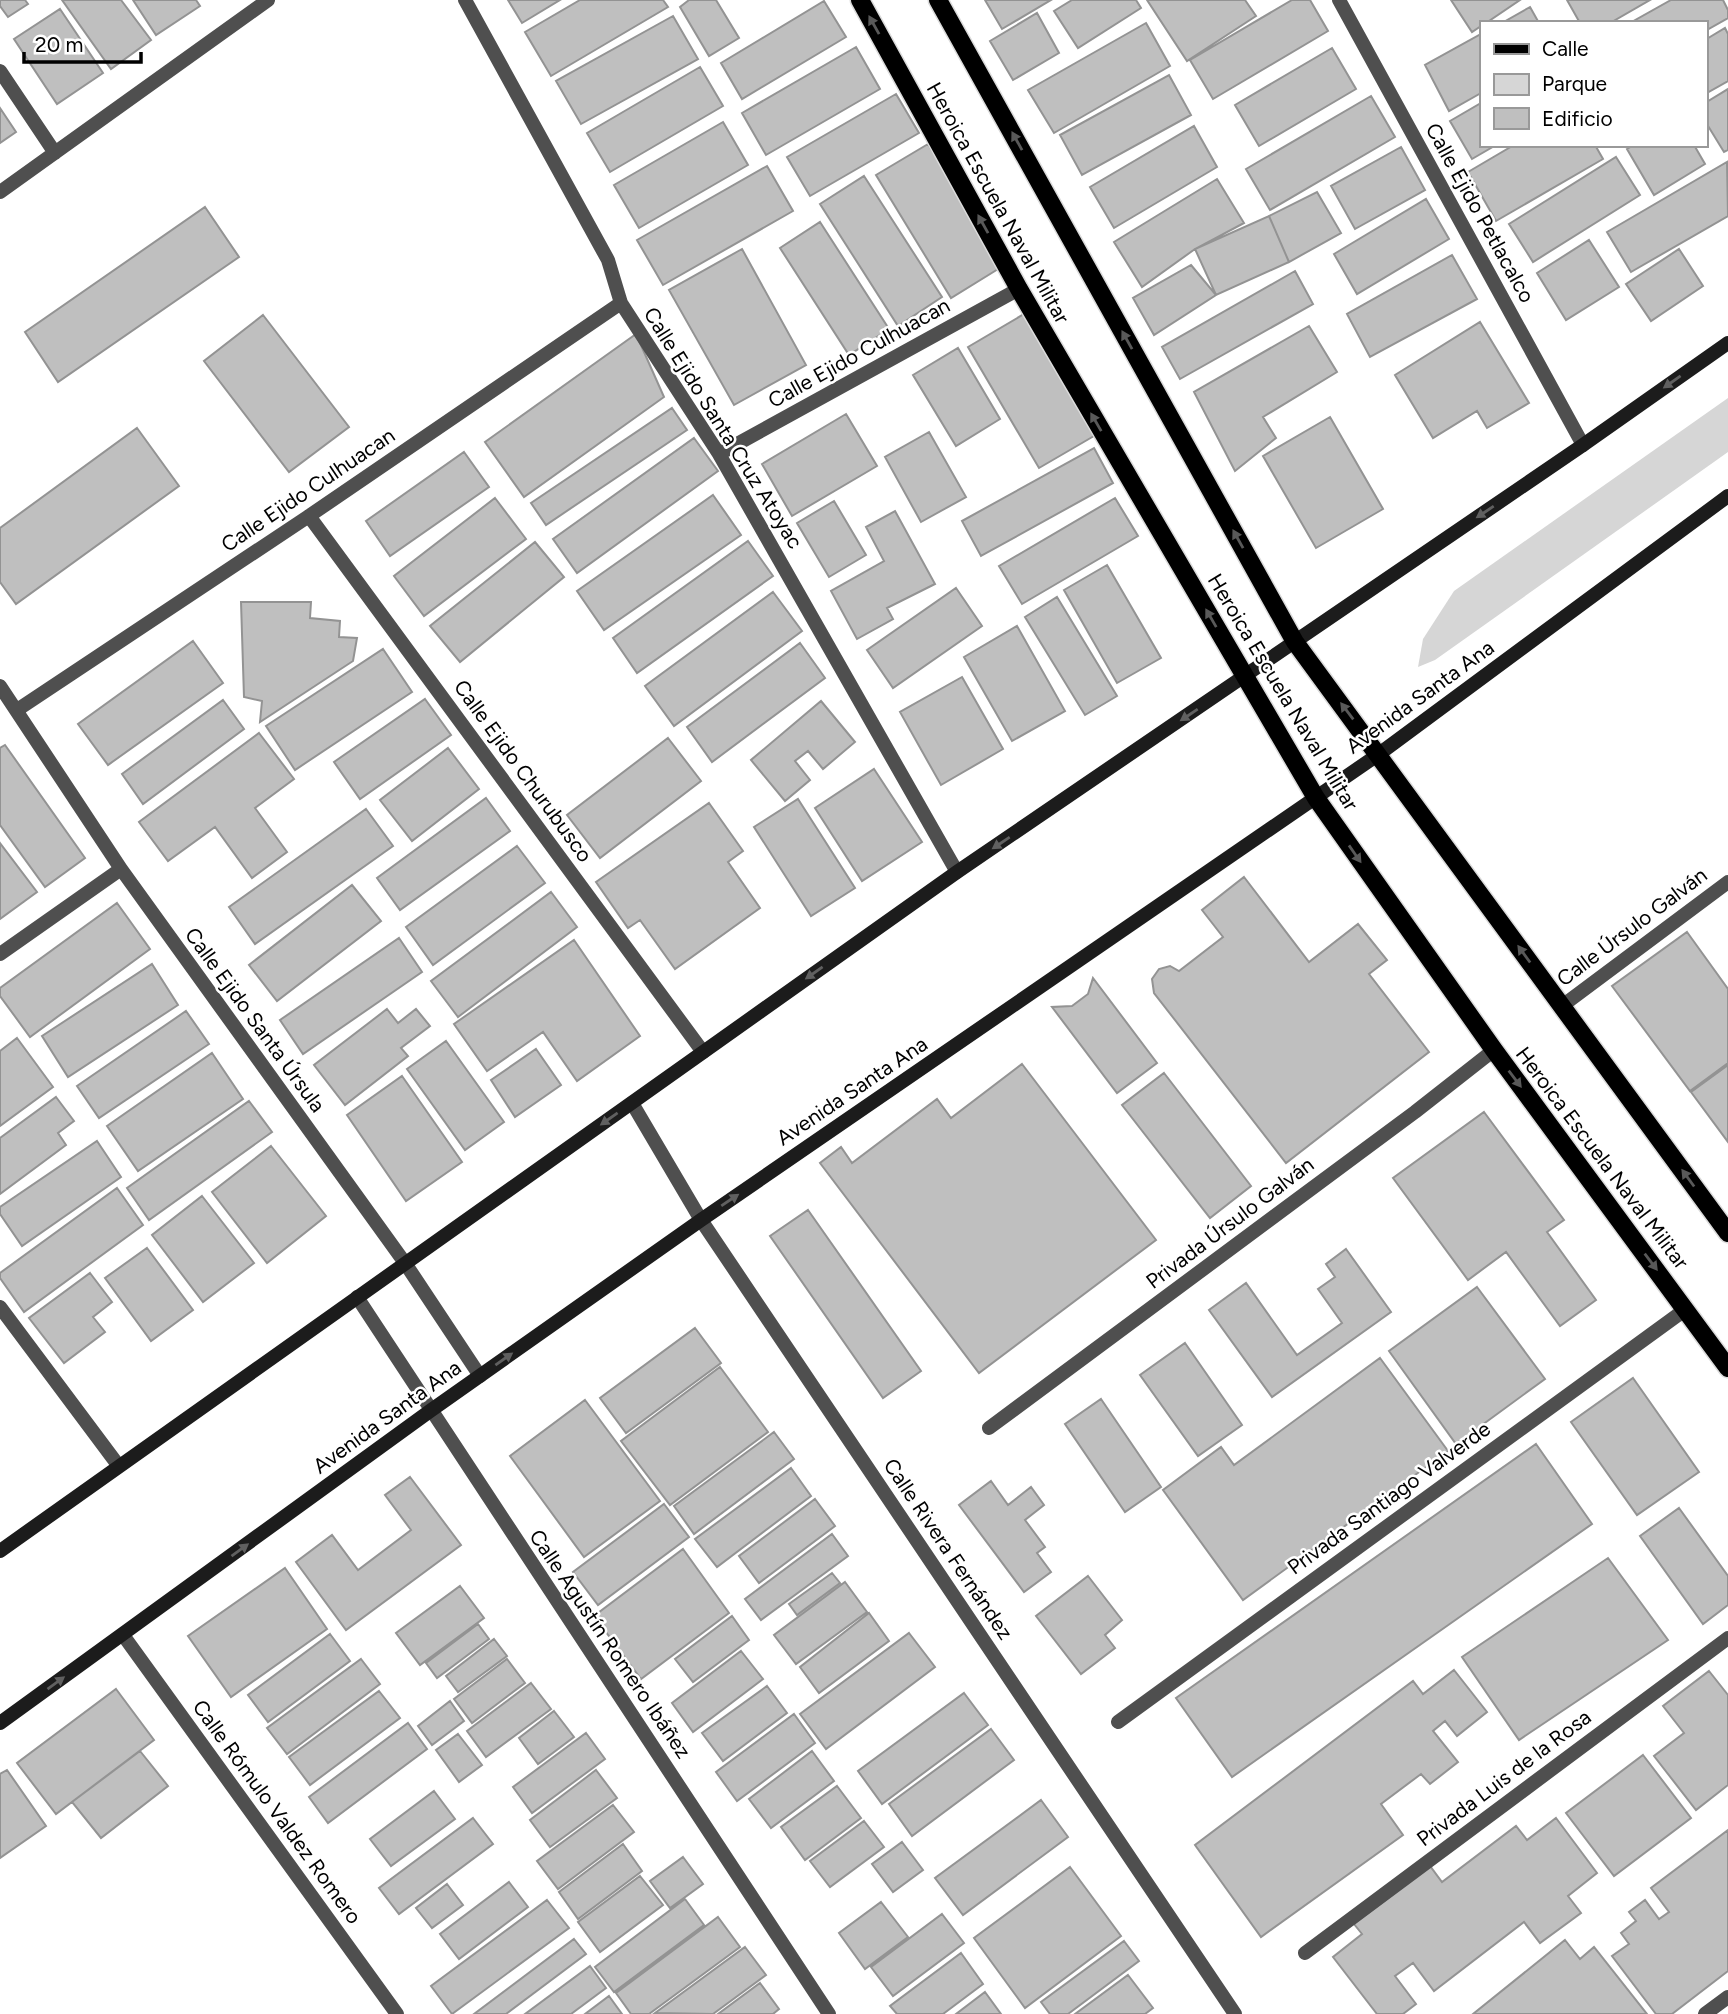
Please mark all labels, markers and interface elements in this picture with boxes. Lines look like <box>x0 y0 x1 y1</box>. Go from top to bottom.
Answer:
one-way arrow <box>868 15 880 34</box>
scale bar <box>24 21 142 65</box>
legend <box>1480 21 1707 147</box>
text: 20 m <box>35 32 83 57</box>
text: Calle <box>1542 36 1589 61</box>
text: Parque <box>1542 71 1607 96</box>
street label: Heroica Escuela Naval Militar <box>922 78 1075 328</box>
text: Edificio <box>1542 106 1613 131</box>
street label: Calle Ejido Petlacalco <box>1421 119 1540 307</box>
one-way arrow <box>1011 132 1023 151</box>
one-way arrow <box>977 214 989 234</box>
street label: Calle Ejido Culhuacan <box>764 292 954 413</box>
street label: Calle Ejido Santa Cruz Atoyac <box>639 302 808 553</box>
one-way arrow <box>1121 330 1133 350</box>
one-way arrow <box>1663 375 1681 389</box>
one-way arrow <box>1090 412 1102 431</box>
street label: Calle Ejido Culhuacan <box>216 422 399 557</box>
one-way arrow <box>1476 505 1495 518</box>
one-way arrow <box>1232 529 1244 549</box>
street label: Heroica Escuela Naval Militar <box>1203 569 1364 815</box>
one-way arrow <box>1205 608 1217 628</box>
street label: Avenida Santa Ana <box>1341 635 1499 759</box>
street label: Calle Ejido Churubusco <box>449 675 598 867</box>
one-way arrow <box>1339 703 1354 721</box>
one-way arrow <box>1180 708 1198 722</box>
one-way arrow <box>992 836 1010 850</box>
one-way arrow <box>1348 845 1362 863</box>
street label: Calle Úrsulo Galván <box>1552 862 1712 991</box>
street label: Calle Ejido Santa Úrsula <box>180 922 331 1117</box>
one-way arrow <box>1517 946 1532 964</box>
one-way arrow <box>806 966 824 981</box>
street label: Avenida Santa Ana <box>772 1031 932 1150</box>
street label: Heroica Escuela Naval Militar <box>1511 1042 1694 1274</box>
one-way arrow <box>1508 1070 1522 1088</box>
one-way arrow <box>600 1112 618 1126</box>
street label: Privada Úrsulo Galván <box>1141 1151 1318 1294</box>
one-way arrow <box>1680 1169 1695 1187</box>
one-way arrow <box>721 1193 739 1207</box>
one-way arrow <box>1644 1253 1658 1271</box>
one-way arrow <box>495 1352 513 1366</box>
street label: Avenida Santa Ana <box>308 1355 466 1479</box>
street label: Privada Santiago Valverde <box>1283 1416 1495 1579</box>
street label: Calle Rivera Fernández <box>879 1453 1018 1644</box>
street label: Calle Agustín Romero Ibáñez <box>524 1525 696 1763</box>
one-way arrow <box>231 1543 249 1557</box>
one-way arrow <box>47 1676 65 1690</box>
street label: Calle Rómulo Valdez Romero <box>188 1695 367 1929</box>
street label: Privada Luis de la Rosa <box>1412 1704 1596 1851</box>

